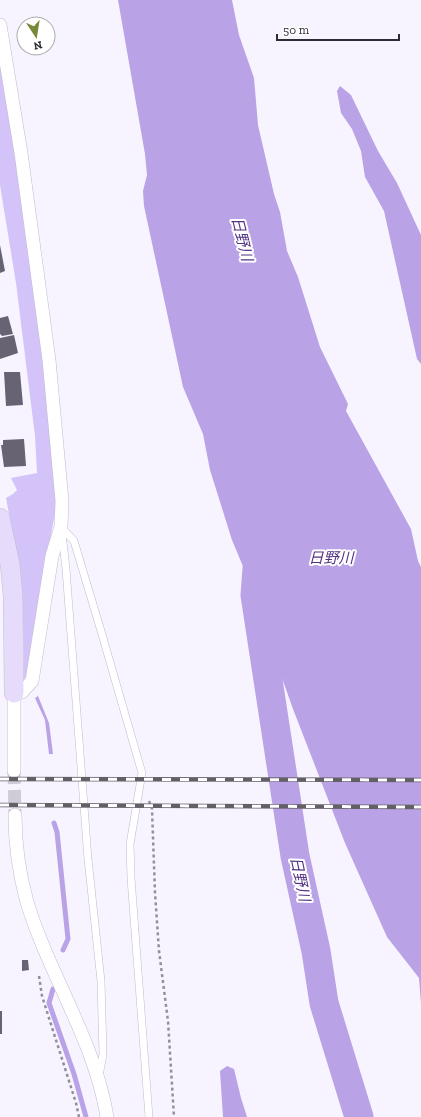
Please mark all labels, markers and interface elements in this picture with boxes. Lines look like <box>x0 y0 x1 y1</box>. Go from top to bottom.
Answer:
north arrow <box>16 16 56 56</box>
scale bar <box>277 16 399 42</box>
text: 50 m <box>283 23 310 37</box>
text: N <box>32 38 43 53</box>
water label: 日野川 <box>228 215 257 265</box>
water label: 日野川 <box>308 549 355 567</box>
water label: 日野川 <box>287 855 314 905</box>

